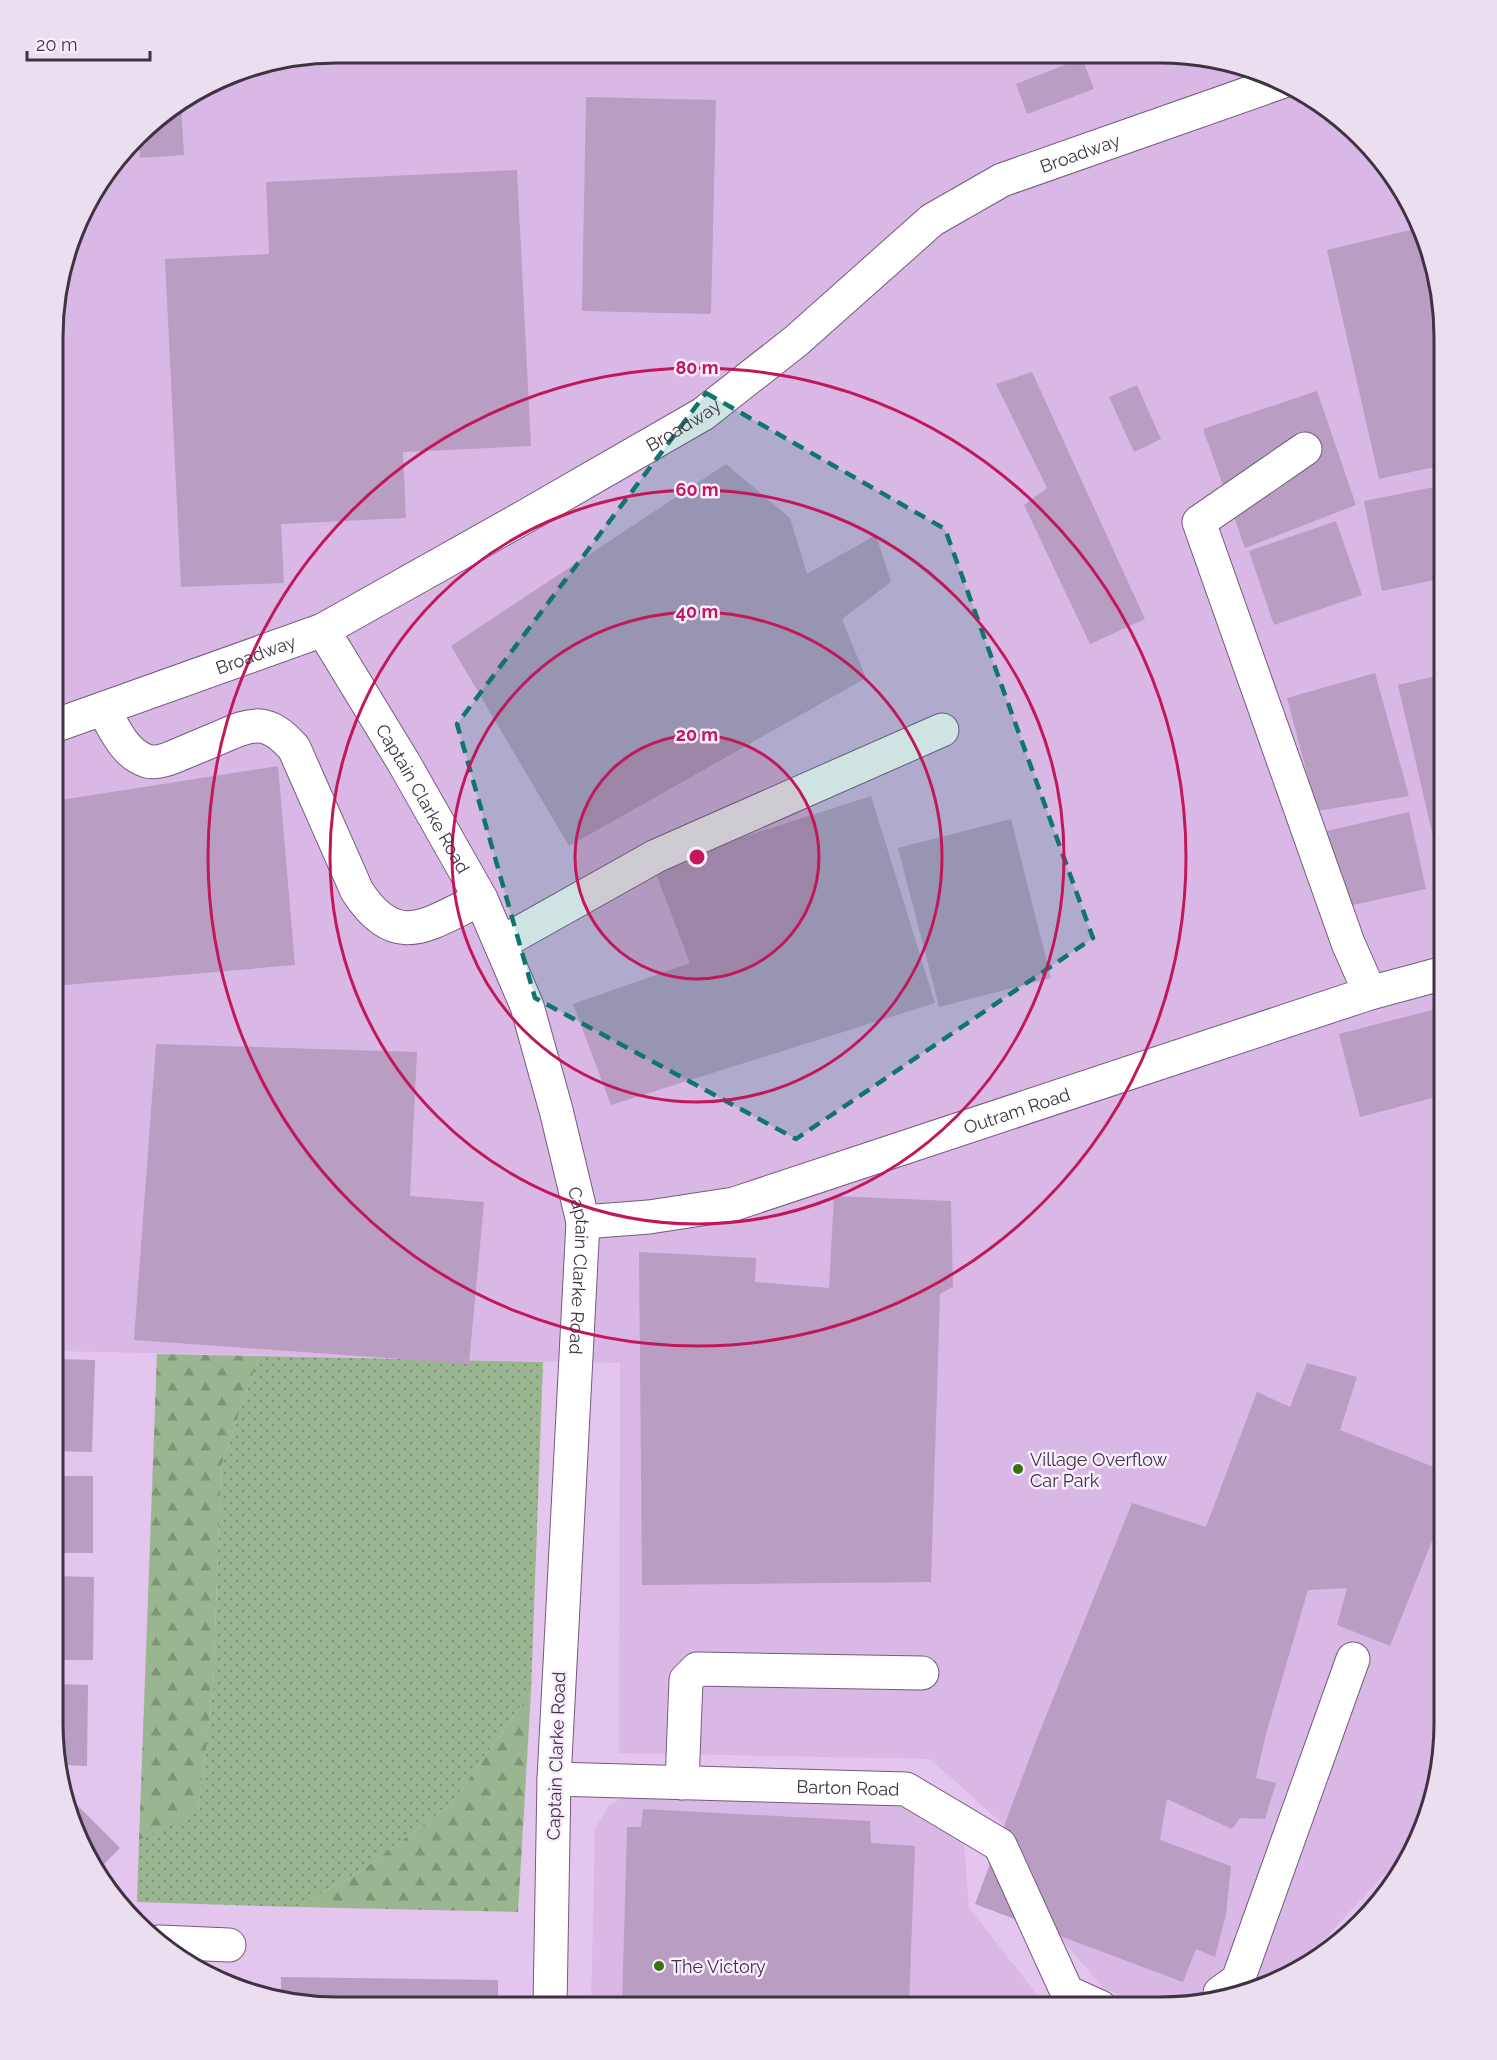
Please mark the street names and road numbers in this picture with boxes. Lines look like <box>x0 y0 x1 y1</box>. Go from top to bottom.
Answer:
street label: Broadway <box>1037 129 1123 176</box>
street label: Broadway <box>642 394 725 455</box>
street label: Broadway <box>213 630 299 678</box>
street label: Captain Clarke Road <box>372 720 475 877</box>
street label: Outram Road <box>961 1083 1073 1138</box>
street label: Captain Clarke Road <box>564 1184 594 1355</box>
street label: Captain Clarke Road <box>543 1671 569 1841</box>
street label: Barton Road <box>796 1775 900 1799</box>

